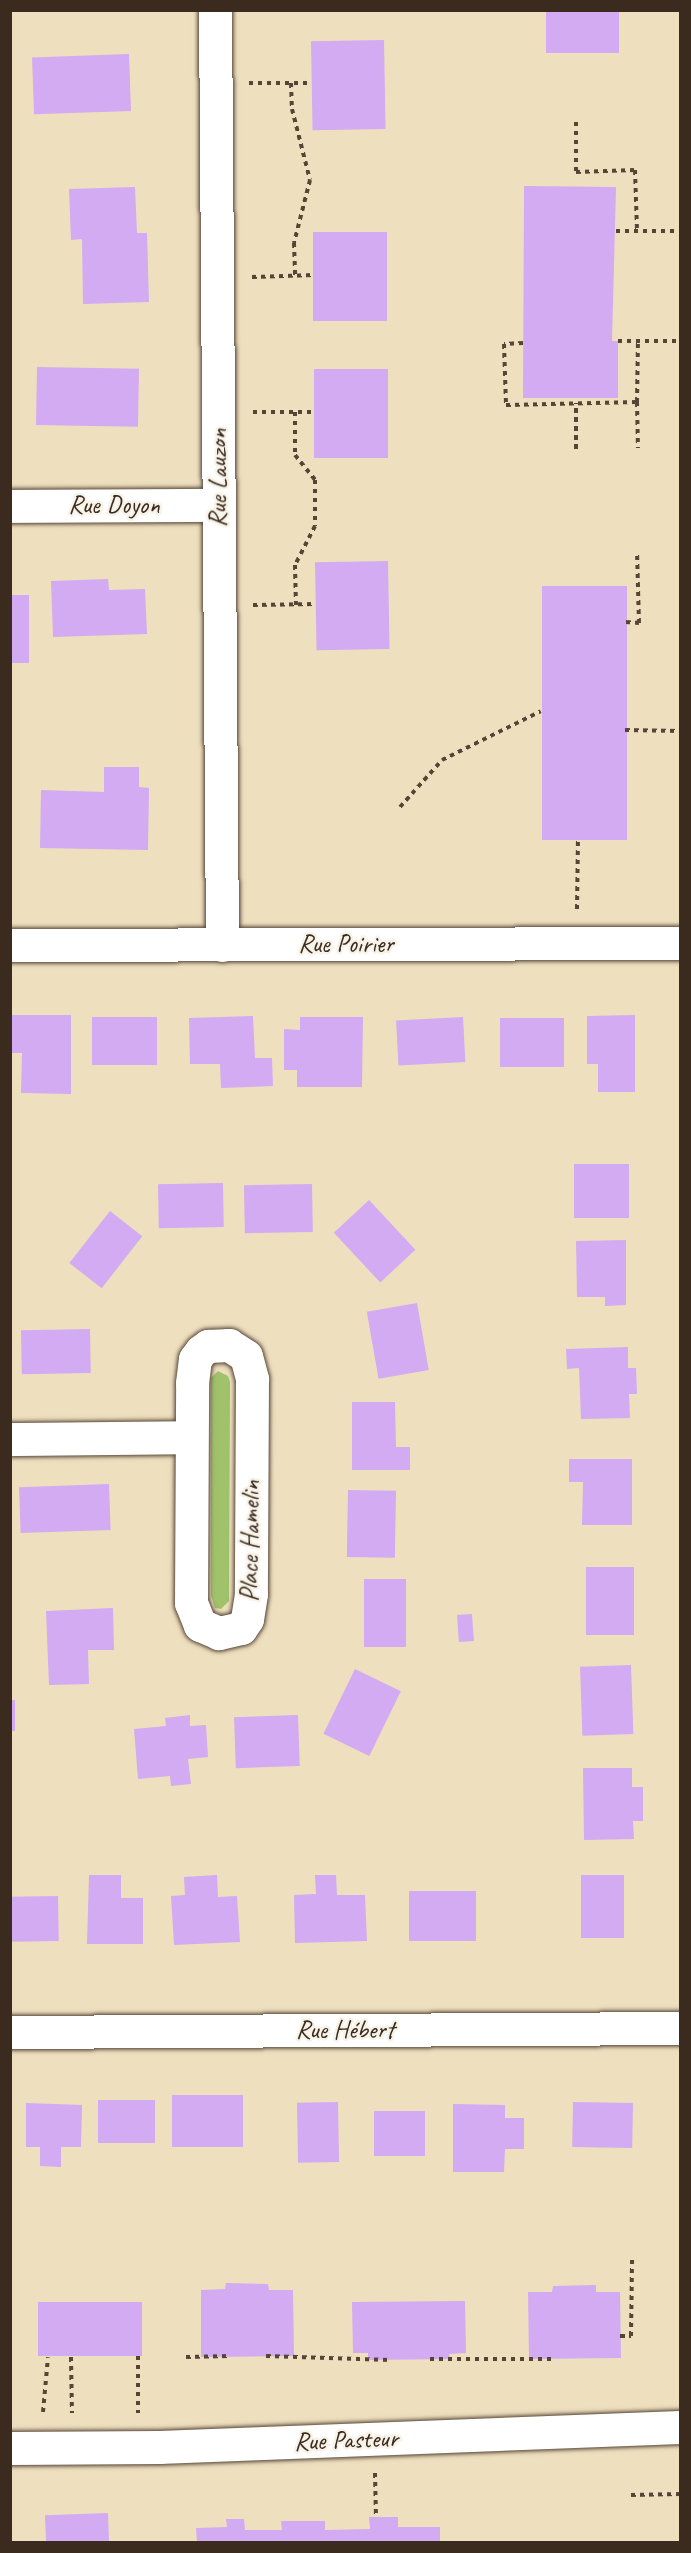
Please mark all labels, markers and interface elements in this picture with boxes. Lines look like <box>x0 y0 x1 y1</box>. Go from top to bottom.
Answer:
street label: Rue Lauzon <box>202 429 234 527</box>
street label: Rue Doyon <box>68 489 160 521</box>
street label: Rue Poirier <box>299 928 393 960</box>
street label: Place Hamelin <box>233 1480 267 1602</box>
street label: Rue Hébert <box>296 2014 394 2046</box>
street label: Rue Pasteur <box>293 2423 399 2457</box>

